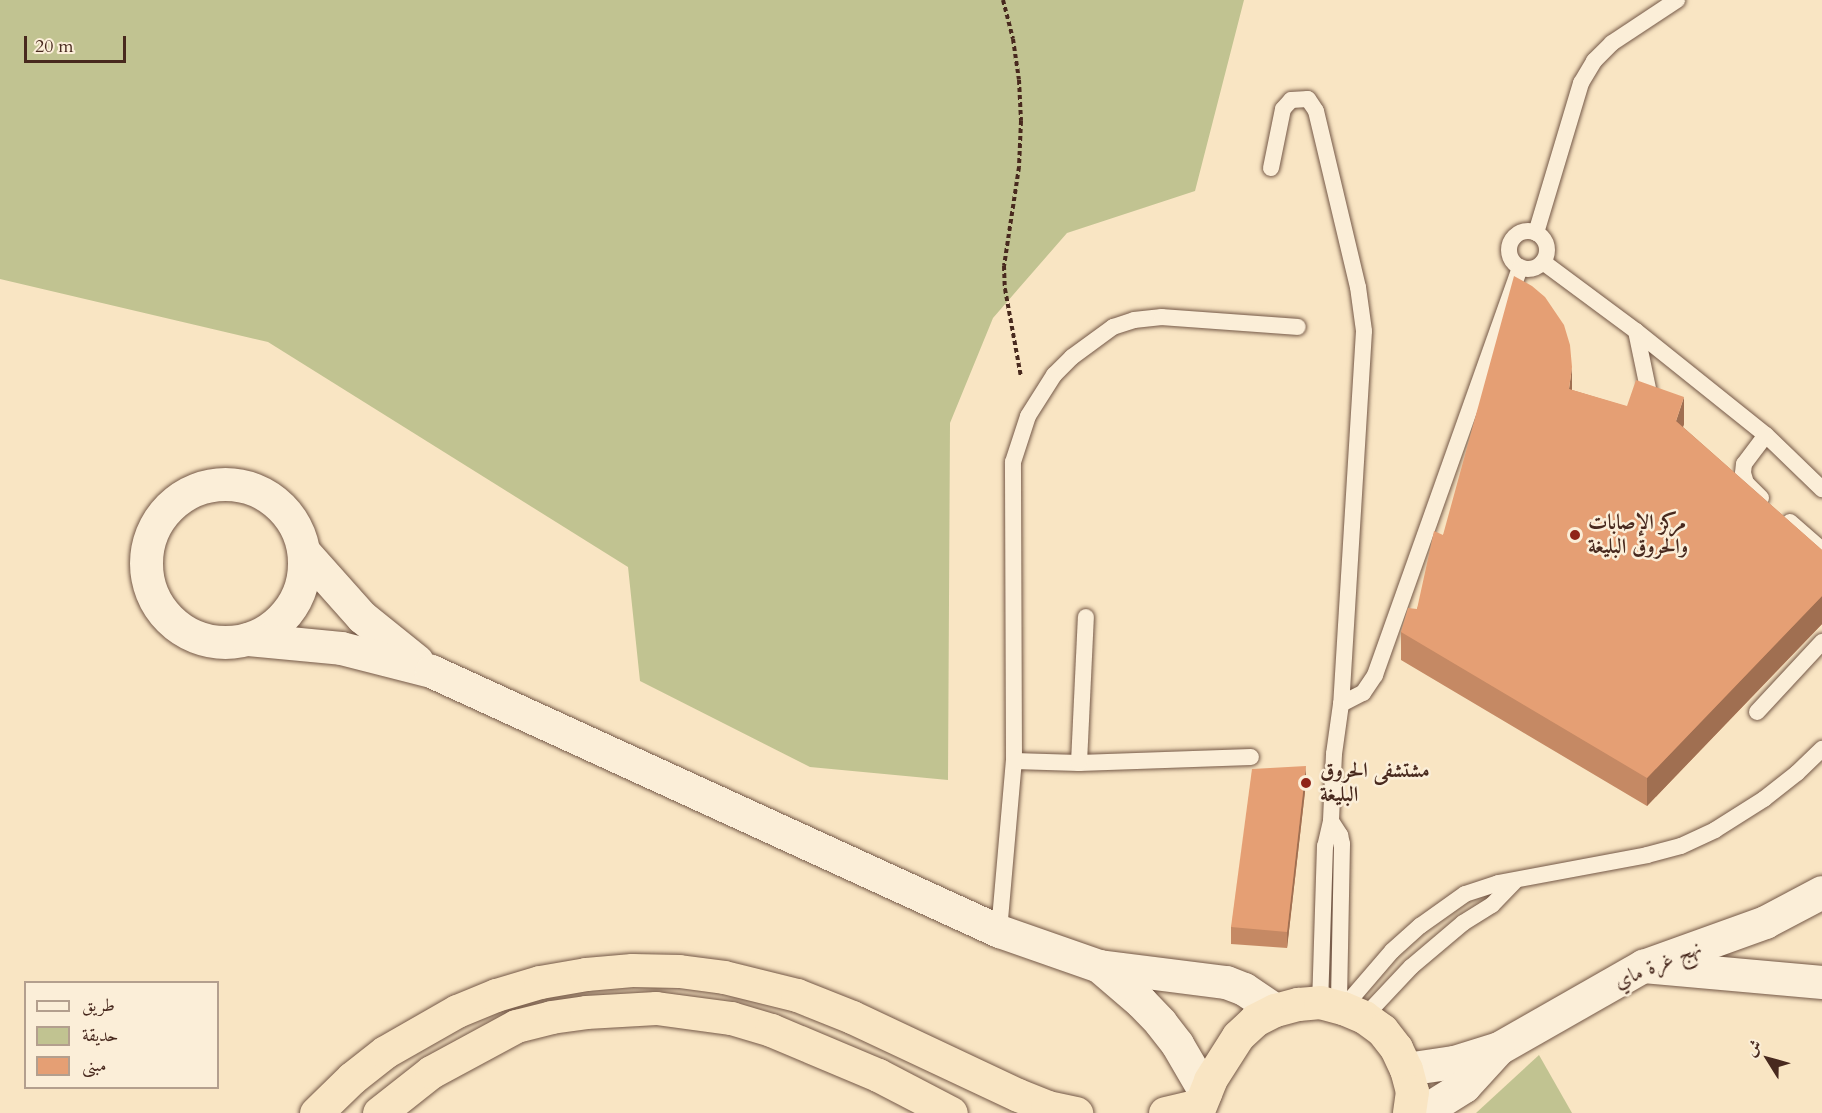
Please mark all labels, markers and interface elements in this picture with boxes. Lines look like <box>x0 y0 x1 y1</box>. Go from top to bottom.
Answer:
scale bar <box>27 24 129 62</box>
text: 20 m <box>35 34 74 59</box>
place label: مركز الإصابات والحروق البليغة <box>1588 510 1688 560</box>
marker: مركز الإصابات والحروق البليغة <box>1566 526 1584 544</box>
place label: مشتشفى الحروق البليغة <box>1320 758 1430 808</box>
marker: مشتشفى الحروق البليغة <box>1297 774 1315 792</box>
street label: نهج غرة ماي <box>1610 935 1706 995</box>
legend <box>24 981 219 1089</box>
text: طريق <box>82 993 115 1018</box>
text: حديقة <box>82 1023 118 1048</box>
north arrow <box>1738 1029 1798 1089</box>
text: ش <box>1740 1035 1767 1061</box>
text: مبنى <box>82 1053 107 1078</box>

